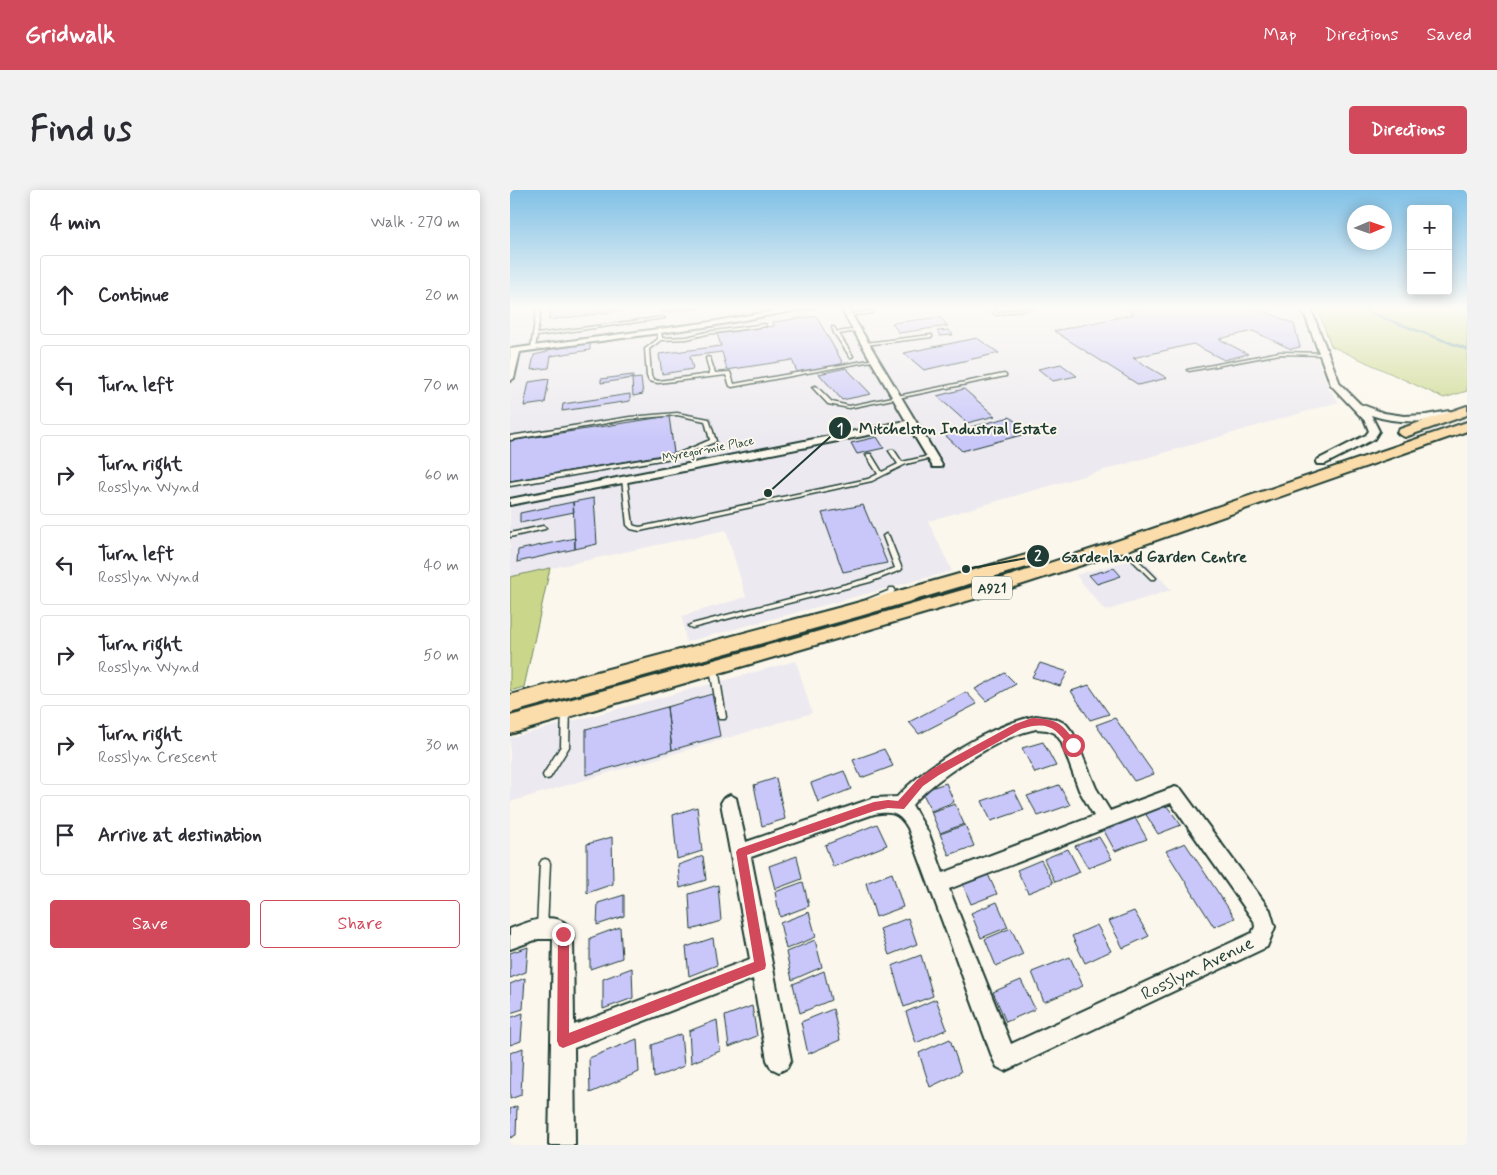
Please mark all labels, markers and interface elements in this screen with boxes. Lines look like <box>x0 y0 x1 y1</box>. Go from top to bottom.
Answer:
text: Gridwalk <box>25 20 115 51</box>
text: Map <box>1264 23 1297 47</box>
text: Directions <box>1325 23 1399 47</box>
text: Saved <box>1427 23 1472 47</box>
button: Directions <box>1349 106 1467 154</box>
text: Find us <box>30 107 132 153</box>
north arrow <box>1347 205 1392 250</box>
map controls <box>1407 205 1452 295</box>
button: + <box>1407 205 1452 250</box>
text: 4 min <box>50 209 101 237</box>
text: Walk · 270 m <box>371 212 460 233</box>
button: − <box>1407 250 1452 295</box>
icon: ahead <box>51 281 79 309</box>
text: Continue <box>98 283 169 308</box>
text: 20 m <box>425 285 459 306</box>
icon: left <box>51 371 79 399</box>
text: Turn left <box>98 373 174 398</box>
text: 70 m <box>423 375 459 396</box>
callout: Mitchelston Industrial Estate <box>827 413 1065 444</box>
text: Mitchelston Industrial Estate <box>859 419 1057 440</box>
text: 1 <box>837 420 843 440</box>
street label: Myregormie Place <box>661 433 756 467</box>
text: Turn right <box>98 452 182 477</box>
icon: right <box>51 461 79 489</box>
text: 60 m <box>425 465 459 486</box>
text: Rosslyn Wynd <box>98 477 199 498</box>
callout: Gardenland Garden Centre <box>1026 541 1258 572</box>
text: Turn left <box>98 542 174 567</box>
text: 2 <box>1034 547 1042 567</box>
text: Gardenland Garden Centre <box>1061 547 1247 568</box>
icon: left <box>51 551 79 579</box>
text: 40 m <box>423 555 459 576</box>
text: Rosslyn Wynd <box>98 567 199 588</box>
road number: A921 <box>972 576 1012 599</box>
text: Turn right <box>98 632 182 657</box>
icon: right <box>51 641 79 669</box>
text: 50 m <box>423 645 459 666</box>
text: Rosslyn Wynd <box>98 657 199 678</box>
text: Turn right <box>98 722 182 747</box>
icon: right <box>51 731 79 759</box>
route start <box>1062 734 1085 757</box>
text: 30 m <box>426 735 459 756</box>
text: Rosslyn Crescent <box>98 747 218 768</box>
icon: arrive <box>51 821 79 849</box>
text: Arrive at destination <box>98 823 262 848</box>
button: Save <box>50 900 250 948</box>
button: Share <box>260 900 460 948</box>
route end <box>552 923 575 946</box>
street label: Rosslyn Avenue <box>1137 931 1258 1006</box>

